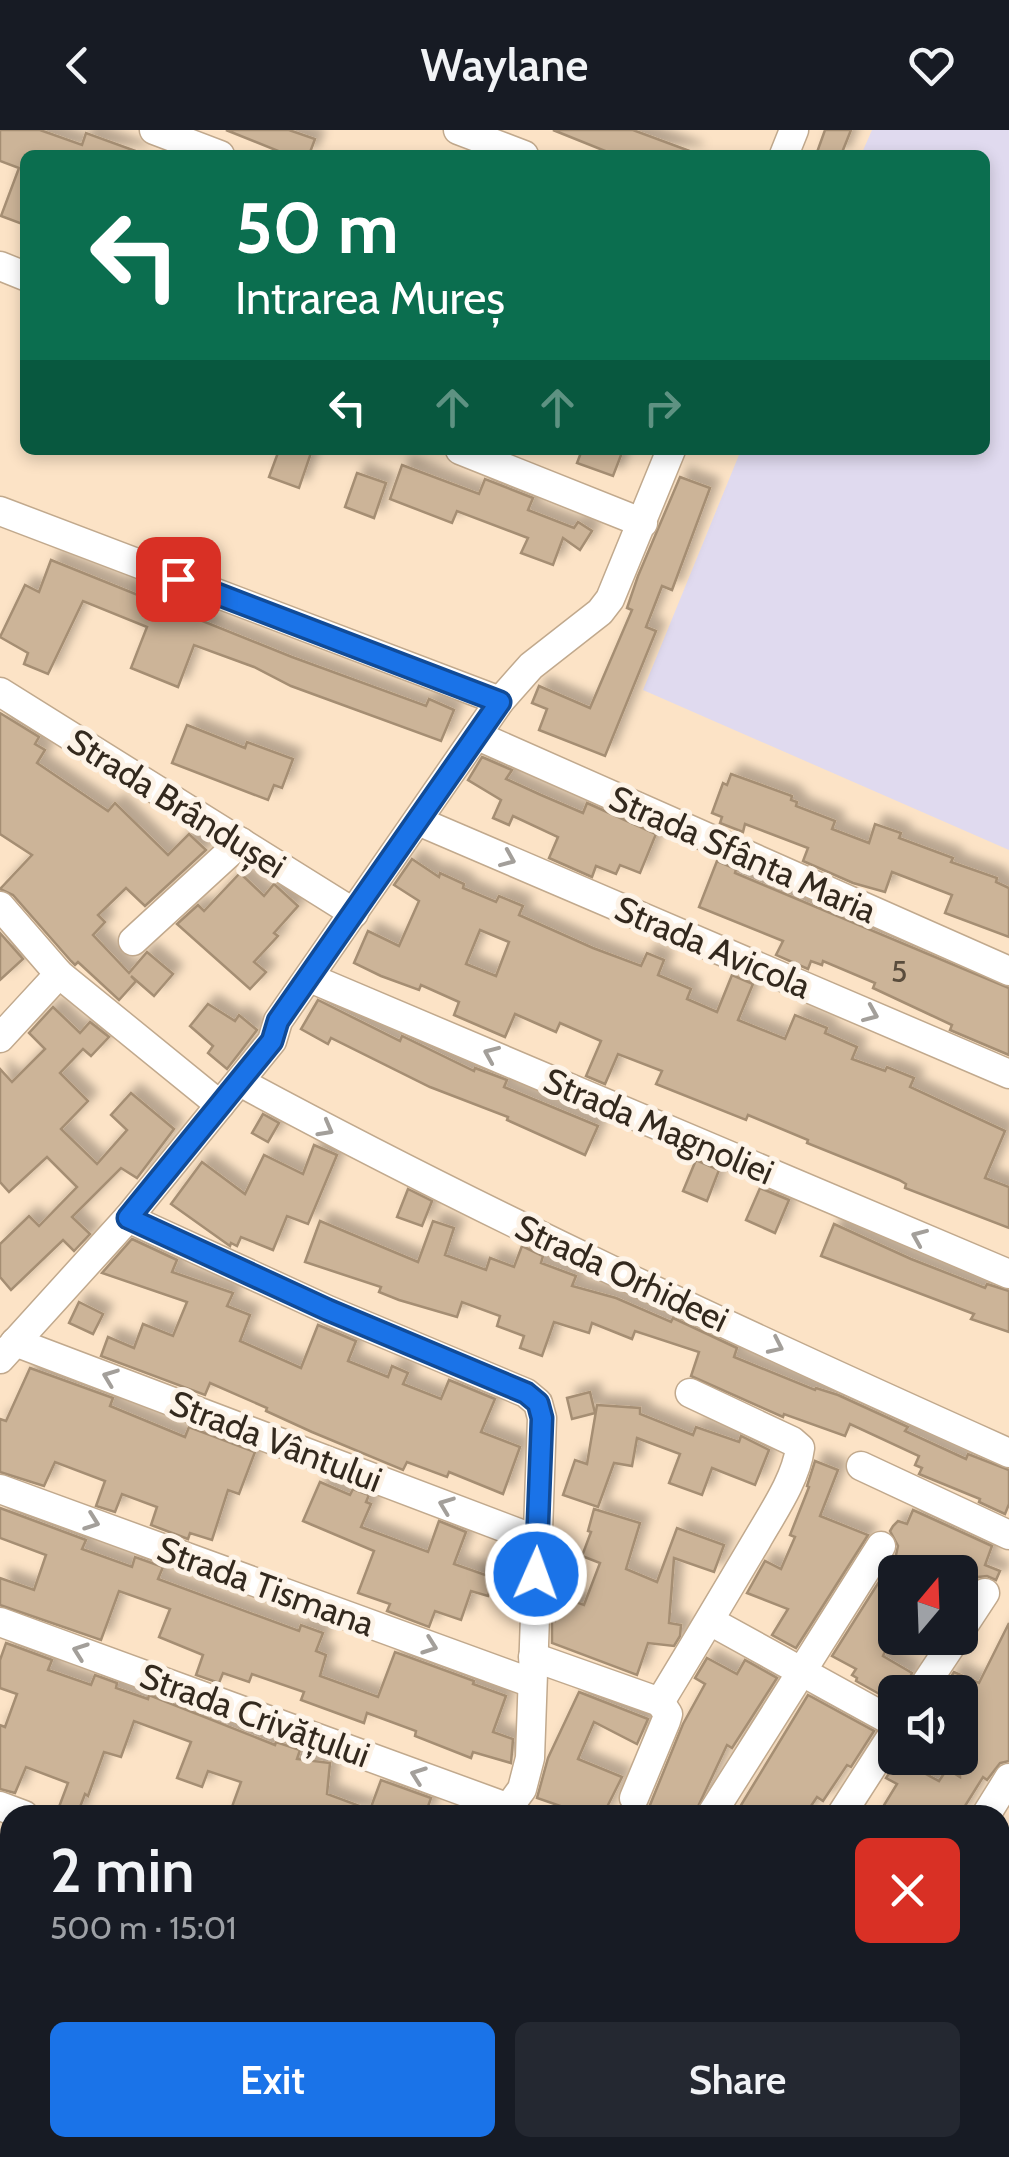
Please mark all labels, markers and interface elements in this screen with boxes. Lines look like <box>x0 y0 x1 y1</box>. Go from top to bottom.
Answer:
icon: back <box>50 38 105 93</box>
text: Waylane <box>421 38 588 92</box>
icon: heart <box>904 38 959 93</box>
text: 50 m <box>235 185 399 271</box>
icon: left <box>70 190 200 320</box>
text: Intrarea Mureș <box>235 271 505 325</box>
icon: left <box>320 380 375 435</box>
icon: ahead <box>425 380 480 435</box>
icon: ahead <box>530 380 585 435</box>
icon: right <box>635 380 690 435</box>
pin <box>136 537 221 622</box>
icon: arrive <box>151 552 206 607</box>
street label: Strada Brândușei <box>59 719 294 889</box>
street label: Strada Sfânta Maria <box>603 776 883 932</box>
one-way arrow <box>497 847 515 867</box>
street label: Strada Avicola <box>609 887 817 1008</box>
house number: 5 <box>891 953 907 990</box>
one-way arrow <box>861 1003 878 1023</box>
one-way arrow <box>483 1046 501 1066</box>
street label: Strada Magnoliei <box>538 1058 780 1194</box>
one-way arrow <box>315 1116 333 1136</box>
street label: Strada Orhideei <box>509 1205 735 1341</box>
one-way arrow <box>911 1229 929 1249</box>
one-way arrow <box>766 1334 784 1354</box>
one-way arrow <box>102 1369 119 1389</box>
street label: Strada Vântului <box>164 1381 388 1501</box>
one-way arrow <box>439 1496 456 1517</box>
one-way arrow <box>82 1510 99 1531</box>
position arrow <box>484 1522 588 1626</box>
street label: Strada Tismana <box>152 1527 380 1645</box>
north arrow <box>878 1555 978 1655</box>
map controls <box>878 1555 978 1775</box>
one-way arrow <box>420 1634 437 1655</box>
one-way arrow <box>72 1642 89 1663</box>
street label: Strada Crivățului <box>134 1654 376 1778</box>
button: sound <box>878 1675 978 1775</box>
one-way arrow <box>410 1766 427 1787</box>
text: 2 min <box>50 1834 195 1907</box>
button: close <box>855 1838 960 1943</box>
text: 500 m · 15:01 <box>50 1908 236 1947</box>
button: Exit <box>50 2022 495 2137</box>
button: Share <box>515 2022 960 2137</box>

